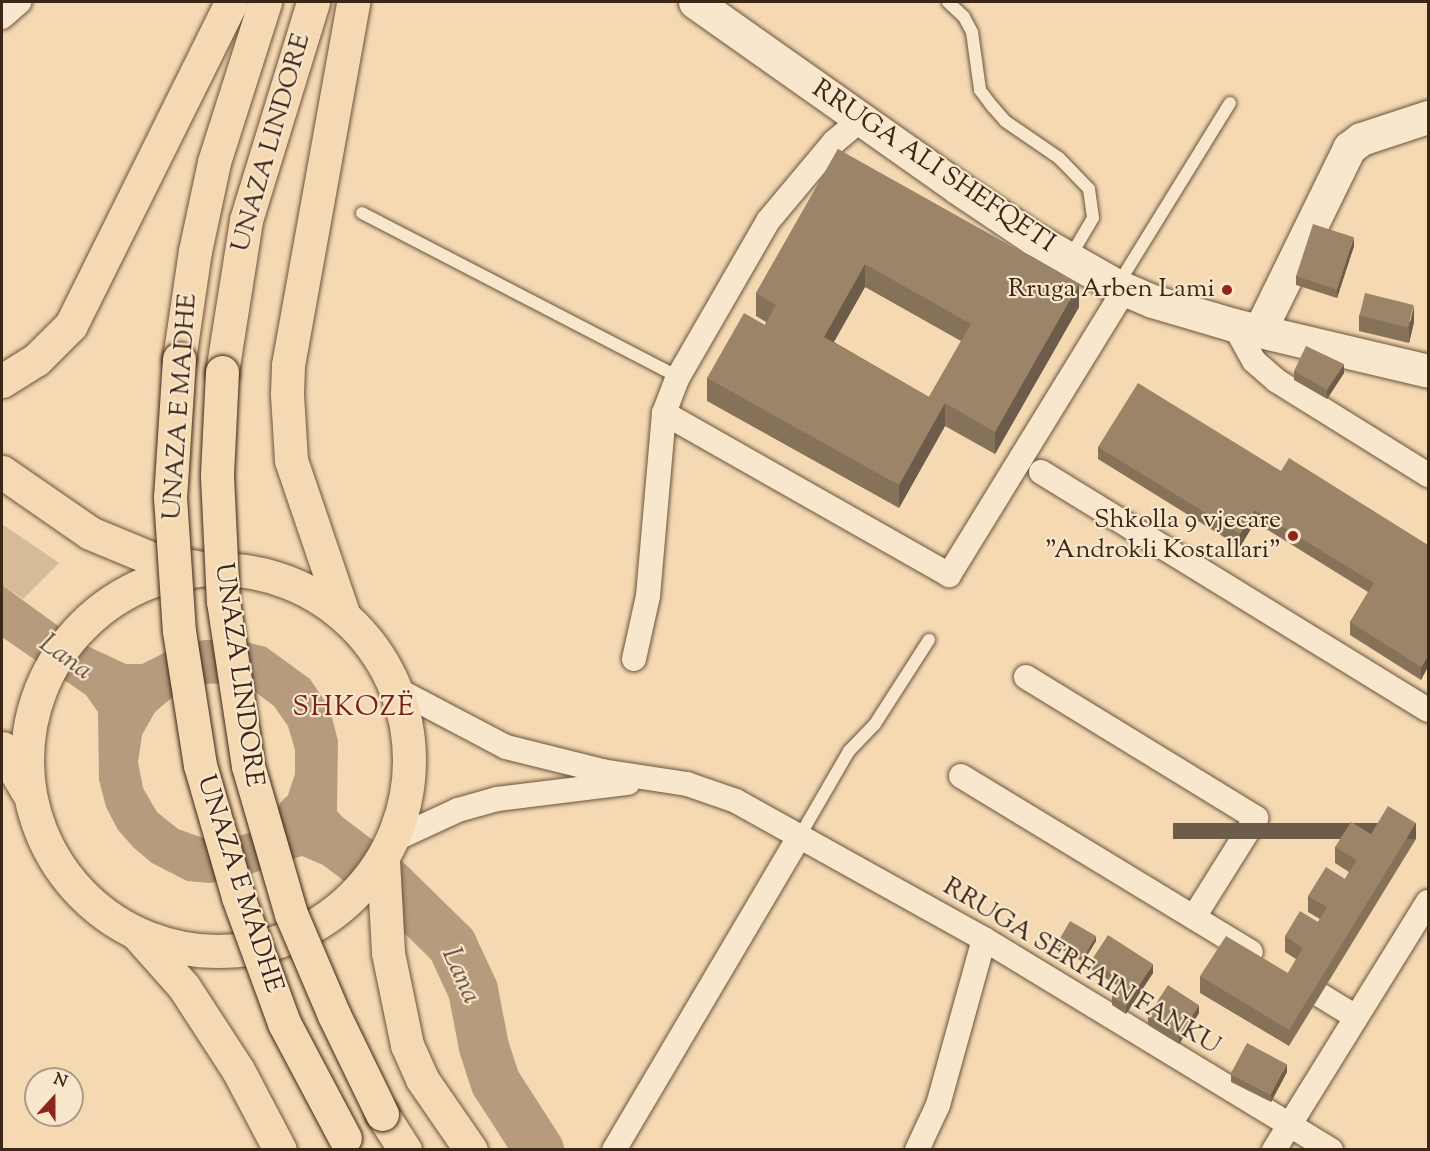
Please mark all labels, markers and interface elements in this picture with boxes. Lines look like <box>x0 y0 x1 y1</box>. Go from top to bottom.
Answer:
street label: UNAZA LINDORE <box>226 30 318 256</box>
street label: RRUGA ALI SHEFQETI <box>806 74 1060 260</box>
place label: Rruga Arben Lami <box>1008 274 1215 306</box>
marker: Rruga Arben Lami <box>1220 283 1234 297</box>
street label: UNAZA E MADHE <box>158 293 204 521</box>
place label: Shkolla 9 vjecare "Androkli Kostallari" <box>1045 505 1281 566</box>
marker: Shkolla 9 vjecare "Androkli Kostallari" <box>1286 529 1300 543</box>
street label: UNAZA LINDORE <box>207 561 269 789</box>
water label: Lana <box>32 628 98 688</box>
district label: SHKOZË <box>292 691 416 725</box>
street label: UNAZA E MADHE <box>189 771 289 997</box>
street label: RRUGA SERFAIN FANKU <box>937 872 1225 1062</box>
water label: Lana <box>433 943 487 1009</box>
north arrow <box>24 1067 84 1127</box>
text: N <box>50 1069 70 1095</box>

